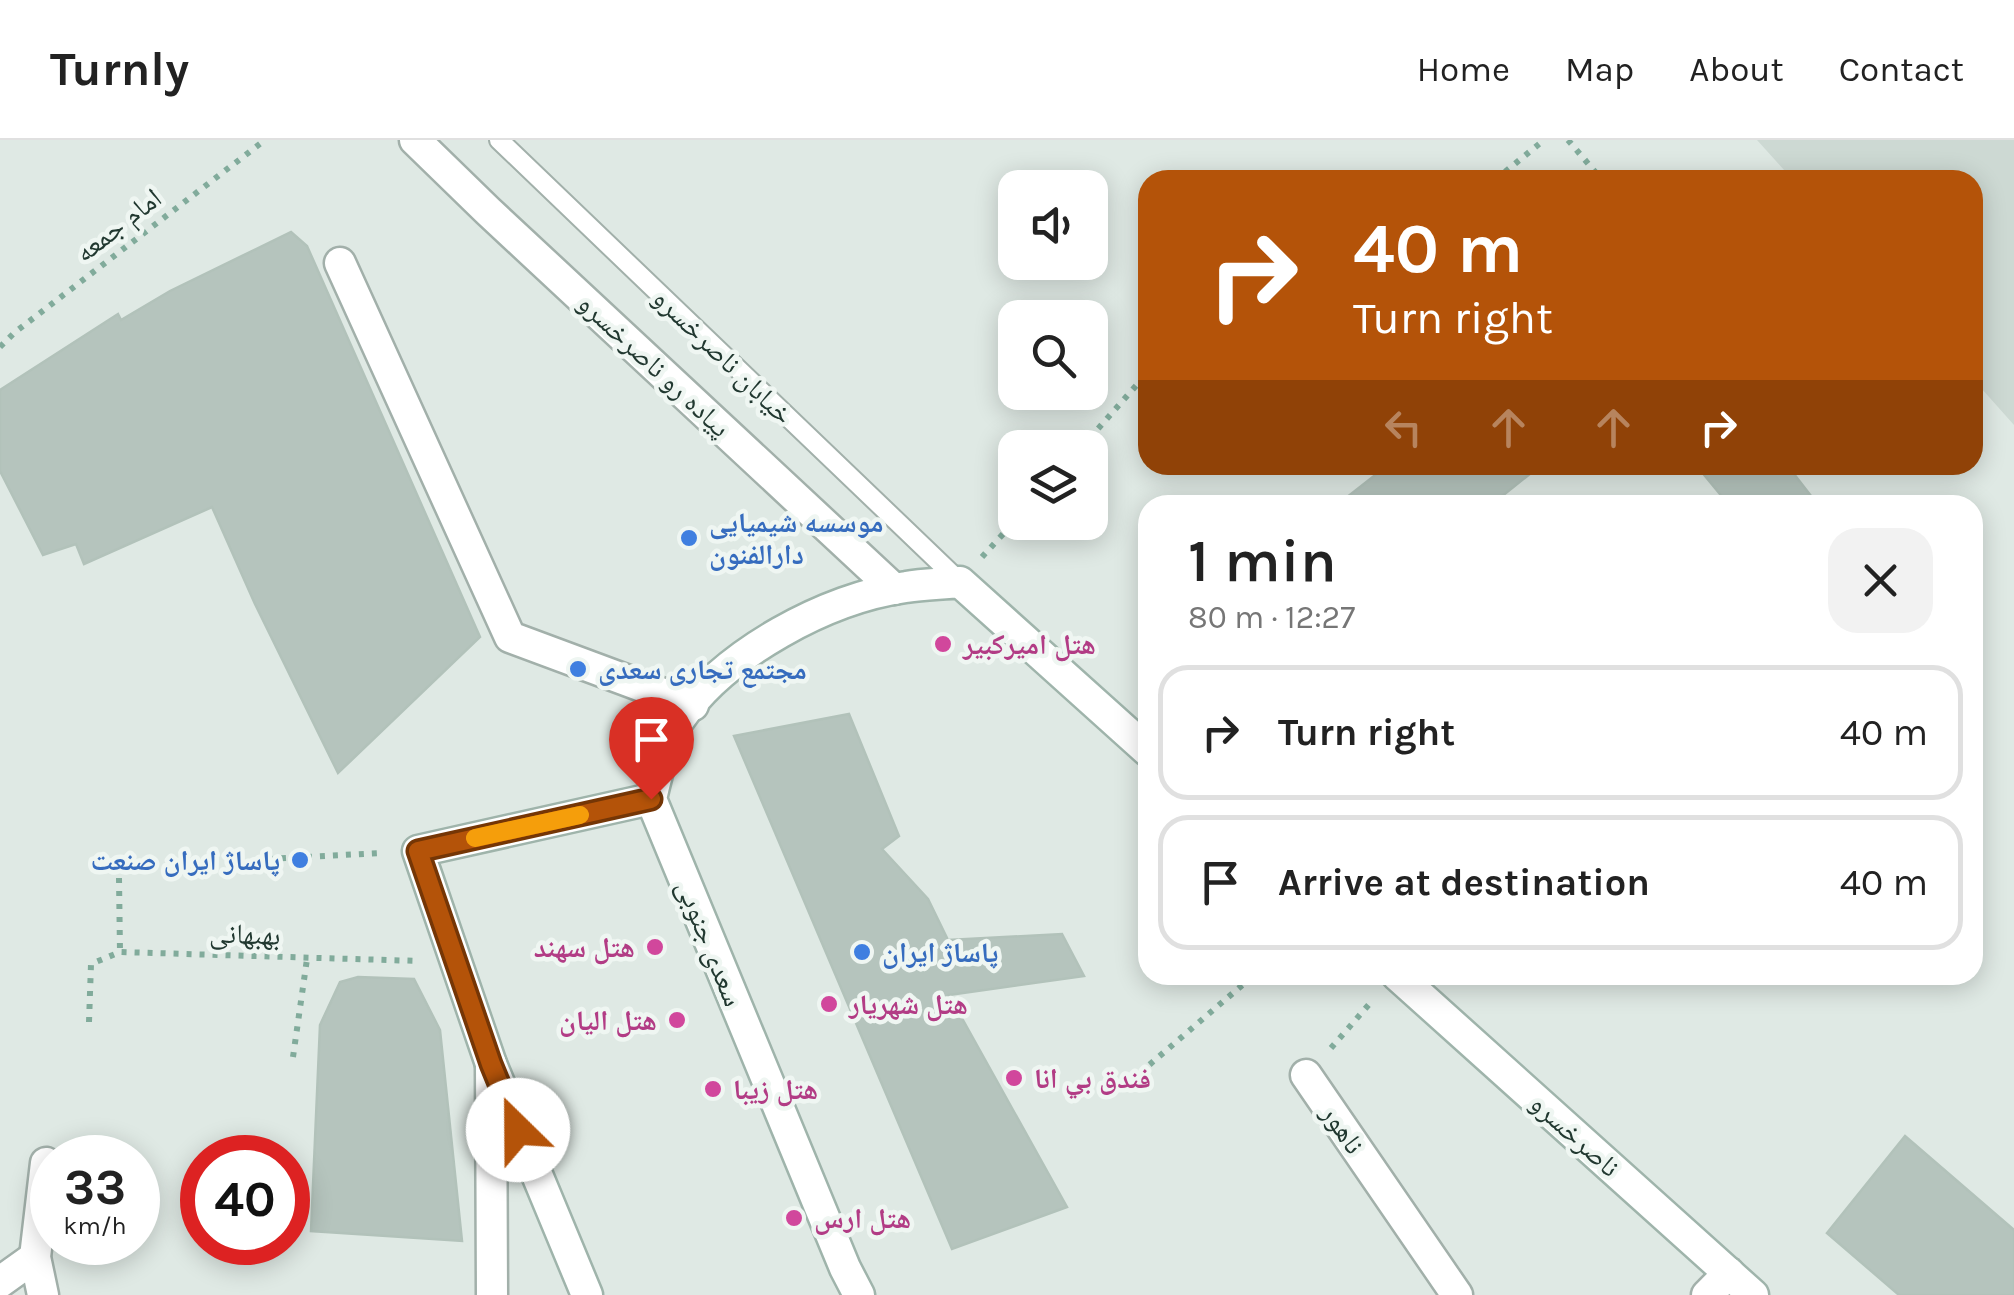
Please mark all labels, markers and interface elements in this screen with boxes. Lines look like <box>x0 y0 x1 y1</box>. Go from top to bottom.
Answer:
text: Turnly <box>50 41 189 97</box>
text: Home <box>1417 49 1510 90</box>
text: Map <box>1565 49 1634 90</box>
text: About <box>1689 49 1784 90</box>
text: Contact <box>1839 49 1964 90</box>
map controls <box>998 170 1108 540</box>
button: sound <box>998 170 1108 280</box>
street label: امام جمعه <box>68 181 169 271</box>
text: 40 m <box>1353 208 1523 290</box>
icon: right <box>1188 210 1318 340</box>
street label: خیابان ناصرخسرو <box>646 281 800 431</box>
street label: پیاده رو ناصرخسرو <box>571 286 737 444</box>
text: Turn right <box>1353 292 1553 344</box>
button: search <box>998 300 1108 410</box>
icon: left <box>1376 400 1431 455</box>
icon: ahead <box>1481 400 1536 455</box>
icon: ahead <box>1586 400 1641 455</box>
icon: right <box>1691 400 1746 455</box>
button: layers <box>998 430 1108 540</box>
place label: موسسه شیمیایی دارالفنون <box>709 506 883 571</box>
text: 1 min <box>1188 526 1337 596</box>
marker: موسسه شیمیایی دارالفنون <box>678 527 700 549</box>
button: close <box>1828 528 1933 633</box>
text: 80 m · 12:27 <box>1188 599 1355 636</box>
place label: هتل امیرکبیر <box>962 628 1096 662</box>
marker: هتل امیرکبیر <box>932 633 954 655</box>
place label: مجتمع تجاری سعدی <box>598 653 807 688</box>
marker: مجتمع تجاری سعدی <box>567 658 589 680</box>
pin <box>609 697 694 800</box>
icon: right <box>1193 705 1248 760</box>
text: Turn right <box>1278 710 1455 755</box>
text: 40 m <box>1840 710 1928 755</box>
icon: arrive <box>624 712 679 767</box>
place label: پاساژ ایران صنعت <box>91 844 280 877</box>
marker: پاساژ ایران صنعت <box>289 849 311 871</box>
icon: arrive <box>1193 855 1248 910</box>
text: Arrive at destination <box>1278 860 1650 905</box>
text: 40 m <box>1840 860 1928 905</box>
street label: سعدی جنوبی <box>669 875 750 1011</box>
street label: بهبهانی <box>209 916 281 953</box>
place label: هتل سهند <box>534 931 635 965</box>
marker: هتل سهند <box>644 936 666 958</box>
place label: پاساژ ایران <box>882 936 998 969</box>
marker: پاساژ ایران <box>851 941 873 963</box>
place label: هتل شهریار <box>848 988 968 1022</box>
marker: هتل شهریار <box>818 993 840 1015</box>
place label: هتل الیان <box>559 1004 657 1038</box>
marker: هتل الیان <box>666 1009 688 1031</box>
place label: فندق بي انا <box>1034 1062 1151 1100</box>
marker: فندق بي انا <box>1003 1067 1025 1089</box>
place label: هتل زیبا <box>733 1073 818 1107</box>
position arrow <box>466 1078 570 1182</box>
marker: هتل زیبا <box>702 1078 724 1100</box>
street label: ناصرخسرو <box>1523 1086 1627 1184</box>
street label: ناهور <box>1314 1097 1371 1160</box>
speed limit sign: 40 <box>180 1135 310 1265</box>
text: 33 <box>64 1158 126 1217</box>
place label: هتل ارس <box>814 1202 911 1236</box>
marker: هتل ارس <box>783 1207 805 1229</box>
text: km/h <box>63 1211 127 1240</box>

